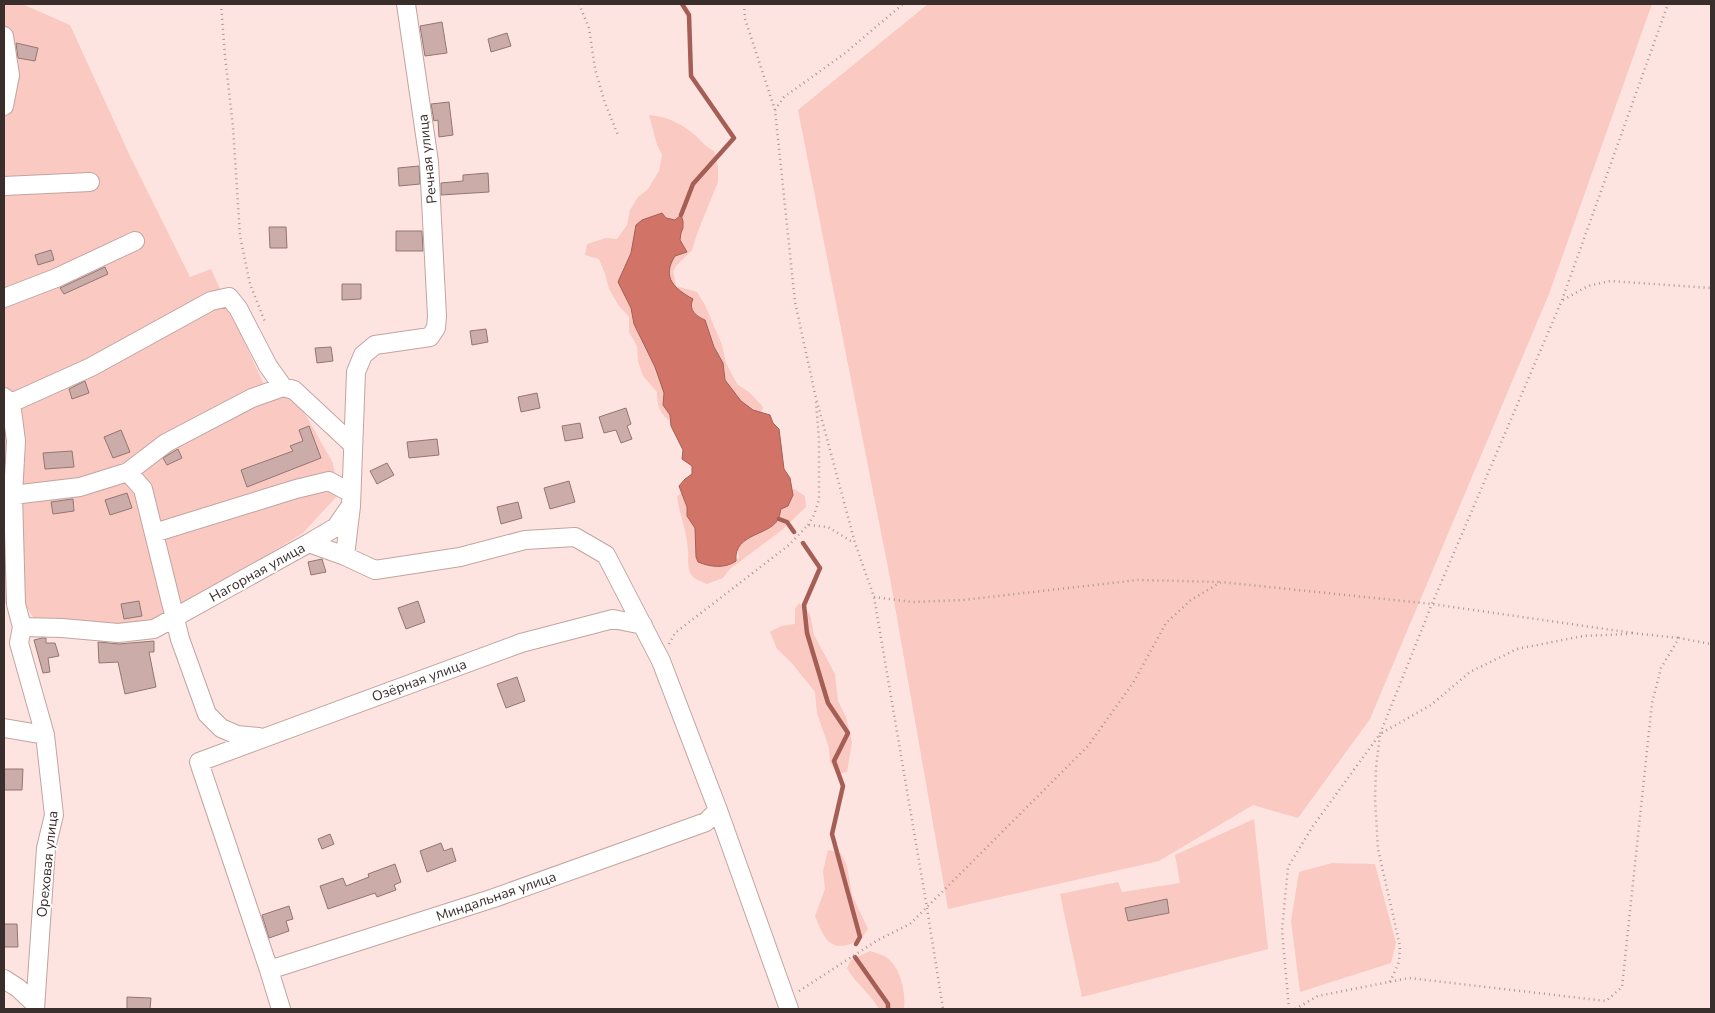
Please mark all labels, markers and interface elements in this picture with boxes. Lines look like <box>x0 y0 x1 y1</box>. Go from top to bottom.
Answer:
street label: Речная улица <box>413 113 442 205</box>
street label: Нагорная улица <box>206 538 308 607</box>
street label: Озёрная улица <box>369 655 469 706</box>
street label: Ореховая улица <box>32 810 63 918</box>
street label: Миндальная улица <box>434 867 559 926</box>

